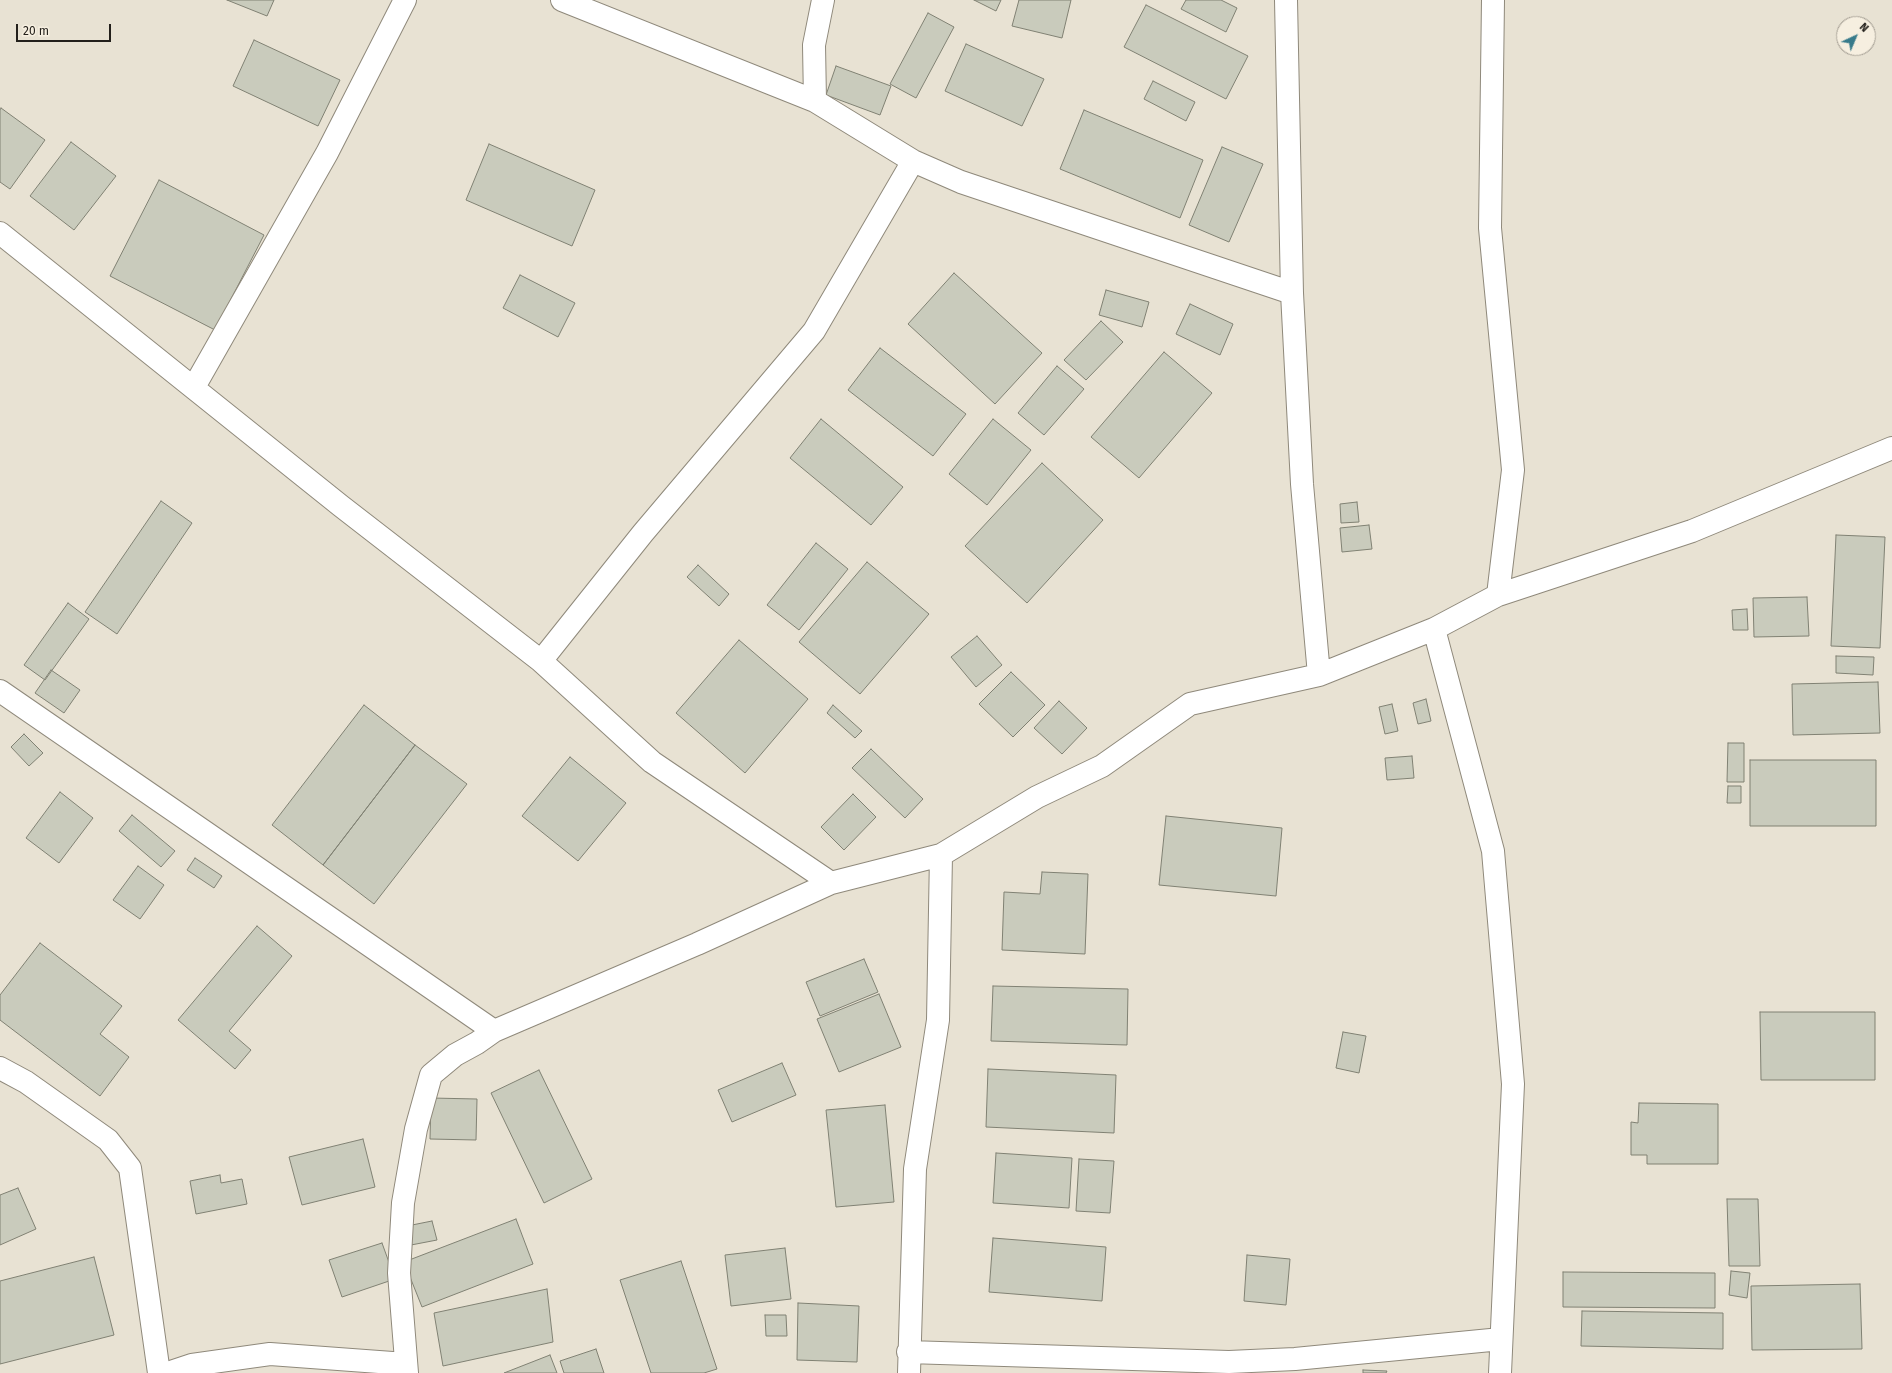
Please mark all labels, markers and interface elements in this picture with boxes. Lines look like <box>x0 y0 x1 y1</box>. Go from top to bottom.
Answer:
scale bar <box>18 16 113 42</box>
north arrow <box>1836 16 1876 56</box>
text: N <box>1857 21 1871 35</box>
text: 20 m <box>23 24 49 38</box>

